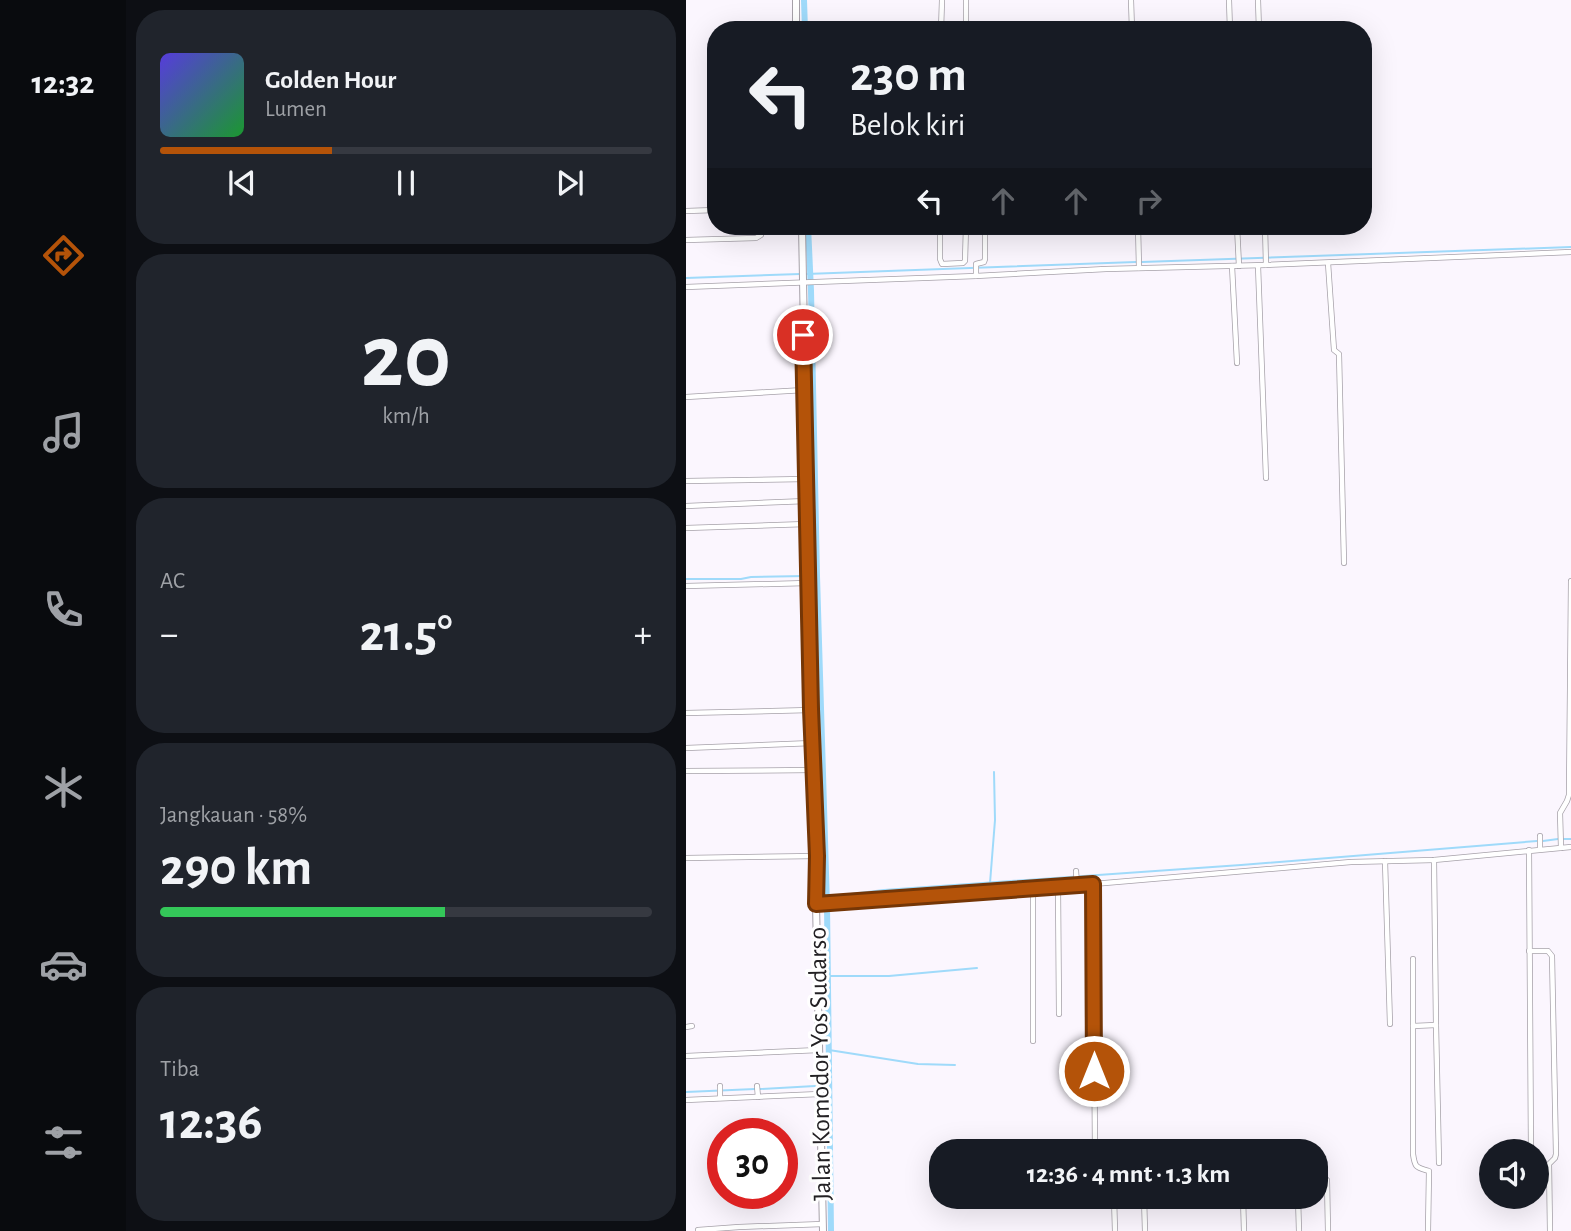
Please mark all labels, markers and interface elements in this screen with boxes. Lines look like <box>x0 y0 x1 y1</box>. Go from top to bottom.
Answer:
icon: left <box>735 49 826 140</box>
text: 230 m <box>850 51 967 100</box>
text: 12:32 <box>32 67 94 99</box>
text: Golden Hour <box>265 67 396 93</box>
text: Lumen <box>265 98 327 121</box>
text: Belok kiri <box>850 109 966 141</box>
icon: previous <box>223 164 261 202</box>
icon: pause <box>387 164 425 202</box>
icon: next <box>551 164 589 202</box>
icon: left <box>911 182 949 220</box>
icon: ahead <box>984 182 1022 220</box>
icon: ahead <box>1057 182 1095 220</box>
icon: right <box>1130 182 1168 220</box>
icon: directions <box>39 231 88 280</box>
pin <box>773 305 833 365</box>
text: 20 <box>361 312 451 403</box>
icon: arrive <box>784 316 822 354</box>
text: km/h <box>382 405 430 428</box>
icon: music <box>39 408 88 457</box>
text: AC <box>160 570 185 593</box>
icon: phone <box>39 585 88 634</box>
text: 21.5° <box>360 608 452 660</box>
text: − <box>160 616 178 654</box>
text: + <box>634 616 652 654</box>
icon: climate <box>39 763 88 812</box>
text: Jangkauan · 58% <box>160 804 307 827</box>
text: 290 km <box>160 842 312 894</box>
street label: Jalan Komodor Yos Sudarso <box>805 927 835 1201</box>
icon: car <box>39 940 88 989</box>
position arrow <box>1057 1034 1131 1108</box>
text: Tiba <box>160 1058 199 1081</box>
text: 12:36 <box>160 1096 263 1148</box>
icon: filters <box>39 1118 88 1167</box>
speed limit sign: 30 <box>707 1118 798 1209</box>
map controls <box>1479 1139 1549 1209</box>
button: sound <box>1479 1139 1549 1209</box>
text: 12:36 · 4 mnt · 1.3 km <box>1027 1161 1230 1187</box>

